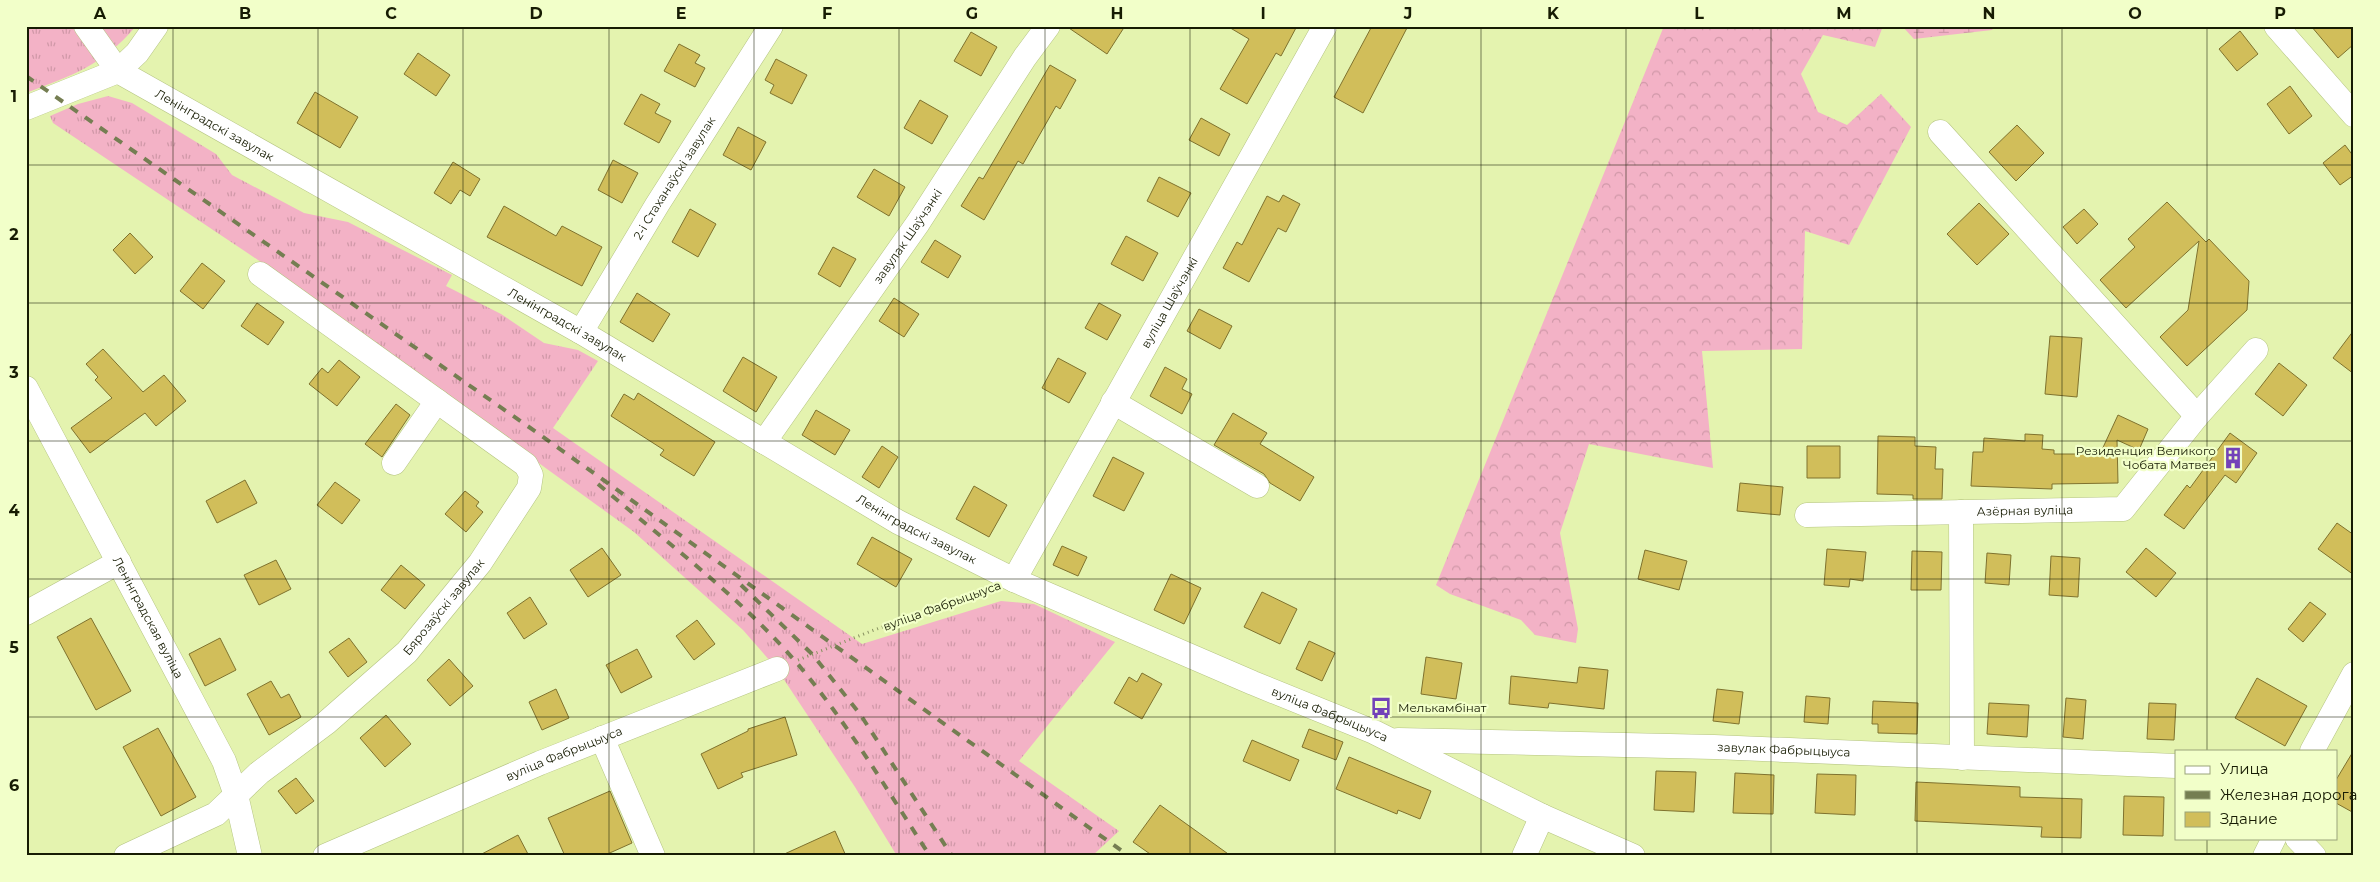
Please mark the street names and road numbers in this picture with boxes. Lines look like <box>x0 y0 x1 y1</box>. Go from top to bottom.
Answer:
street label: Ленінградскі завулак <box>153 86 277 164</box>
street label: 2-і Стаханаўскі завулак <box>630 114 718 242</box>
street label: завулак Шаўчэнкі <box>870 186 945 286</box>
street label: вуліца Шаўчэнкі <box>1138 254 1201 351</box>
street label: Ленінградскі завулак <box>506 284 629 364</box>
street label: Ленінградскі завулак <box>854 491 979 567</box>
street label: Азёрная вуліца <box>1977 502 2073 519</box>
street label: Ленінградская вуліца <box>110 554 187 681</box>
street label: Бярозаўскі завулак <box>399 556 487 658</box>
street label: вуліца Фабрыцыуса <box>881 577 1003 634</box>
street label: вуліца Фабрыцыуса <box>1269 683 1391 745</box>
street label: вуліца Фабрыцыуса <box>503 723 624 784</box>
street label: завулак Фабрыцыуса <box>1717 739 1851 760</box>

